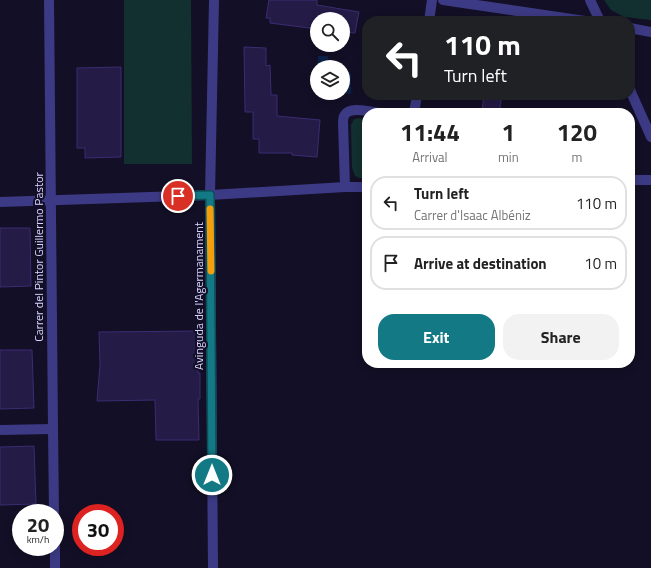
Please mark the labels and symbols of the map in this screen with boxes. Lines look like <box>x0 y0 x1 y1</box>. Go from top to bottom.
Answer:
street label: Carrer del Pintor Guillermo Pastor <box>29 172 48 342</box>
pin <box>161 179 195 213</box>
street label: Avinguda de l'Agermanament <box>189 221 208 370</box>
position arrow <box>191 454 233 496</box>
speed limit sign: 30 <box>72 504 124 556</box>

